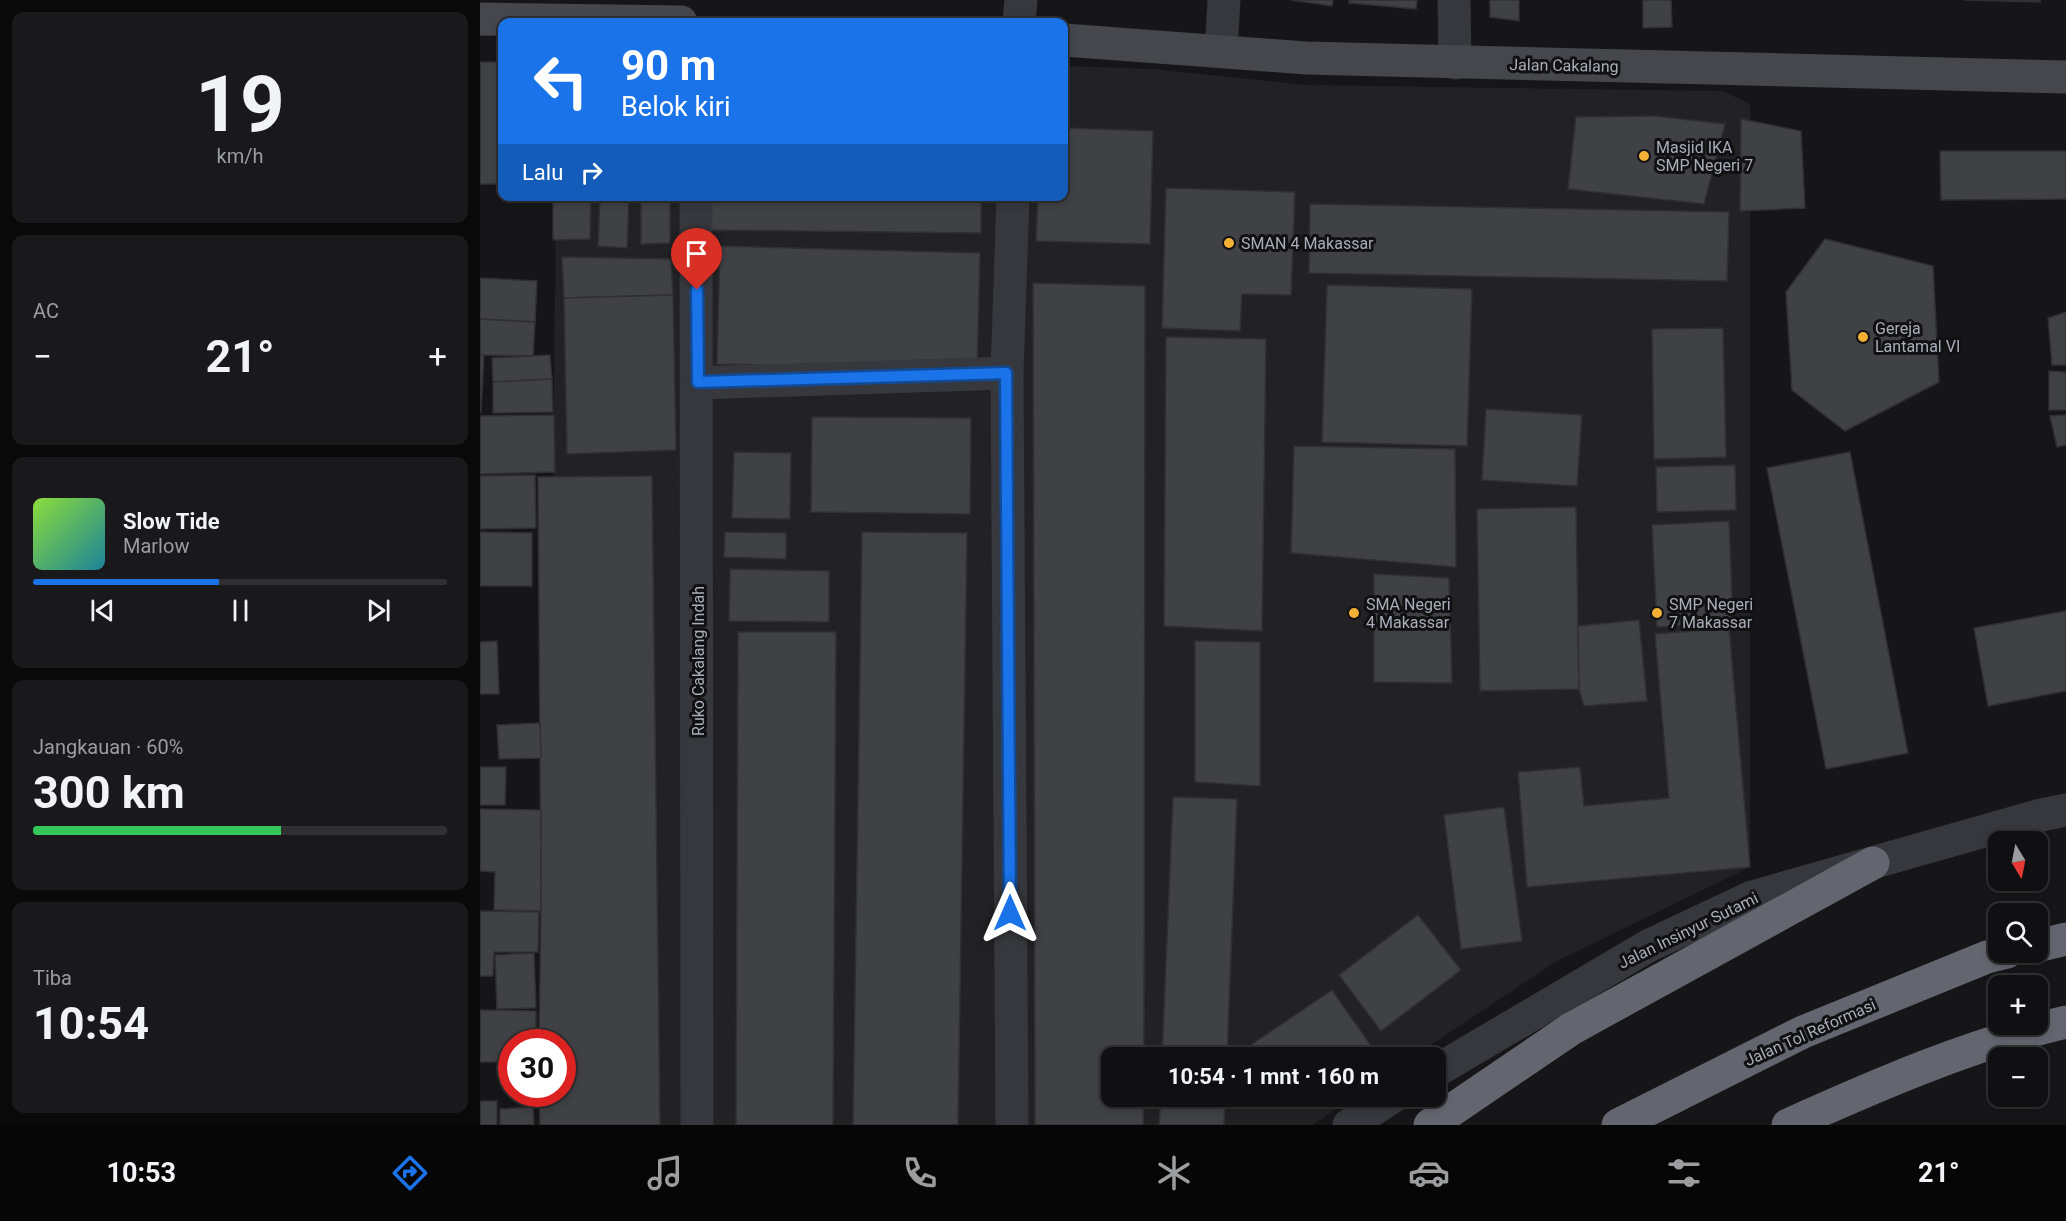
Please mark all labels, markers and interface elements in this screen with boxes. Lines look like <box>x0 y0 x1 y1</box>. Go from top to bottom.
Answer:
text: 90 m <box>621 41 716 90</box>
icon: left <box>522 42 600 120</box>
street label: Jalan Cakalang <box>1509 55 1619 76</box>
text: 19 <box>195 59 285 150</box>
text: Belok kiri <box>621 91 730 123</box>
place label: Masjid IKA SMP Negeri 7 <box>1656 138 1753 175</box>
text: km/h <box>217 144 263 168</box>
marker: Masjid IKA SMP Negeri 7 <box>1637 149 1651 163</box>
icon: right <box>575 156 608 189</box>
text: Lalu <box>522 160 563 185</box>
pin <box>671 228 722 290</box>
place label: SMAN 4 Makassar <box>1241 234 1374 253</box>
marker: SMAN 4 Makassar <box>1222 236 1236 250</box>
icon: arrive <box>680 237 713 270</box>
text: AC <box>33 299 59 323</box>
place label: Gereja Lantamal VI <box>1875 319 1960 356</box>
text: 21° <box>205 330 275 383</box>
marker: Gereja Lantamal VI <box>1856 330 1870 344</box>
text: − <box>33 337 52 376</box>
text: + <box>428 337 447 376</box>
text: Slow Tide <box>123 509 220 534</box>
text: Marlow <box>123 534 189 558</box>
street label: Ruko Cakalang Indah <box>689 586 708 736</box>
icon: previous <box>86 594 119 627</box>
icon: pause <box>224 594 257 627</box>
icon: next <box>362 594 395 627</box>
place label: SMA Negeri 4 Makassar <box>1366 595 1451 632</box>
place label: SMP Negeri 7 Makassar <box>1669 595 1753 632</box>
marker: SMA Negeri 4 Makassar <box>1347 606 1361 620</box>
marker: SMP Negeri 7 Makassar <box>1650 606 1664 620</box>
text: Jangkauan · 60% <box>33 735 183 759</box>
text: 300 km <box>33 766 185 819</box>
north arrow <box>1988 831 2048 891</box>
map controls <box>1988 831 2048 1107</box>
position arrow <box>978 881 1042 945</box>
street label: Jalan Insinyur Sutami <box>1615 888 1761 973</box>
button: search <box>1988 903 2048 963</box>
text: Tiba <box>33 966 72 990</box>
button: + <box>1988 975 2048 1035</box>
street label: Jalan Tol Reformasi <box>1742 995 1879 1070</box>
text: 10:54 <box>33 997 149 1050</box>
speed limit sign: 30 <box>498 1029 576 1107</box>
button: − <box>1988 1047 2048 1107</box>
text: 10:54 · 1 mnt · 160 m <box>1168 1064 1379 1089</box>
icon: directions <box>389 1152 431 1194</box>
icon: music <box>644 1152 686 1194</box>
icon: phone <box>899 1152 941 1194</box>
icon: climate <box>1153 1152 1195 1194</box>
icon: car <box>1408 1152 1450 1194</box>
icon: filters <box>1663 1152 1705 1194</box>
text: 10:53 <box>106 1157 176 1189</box>
text: 21° <box>1918 1157 1960 1189</box>

